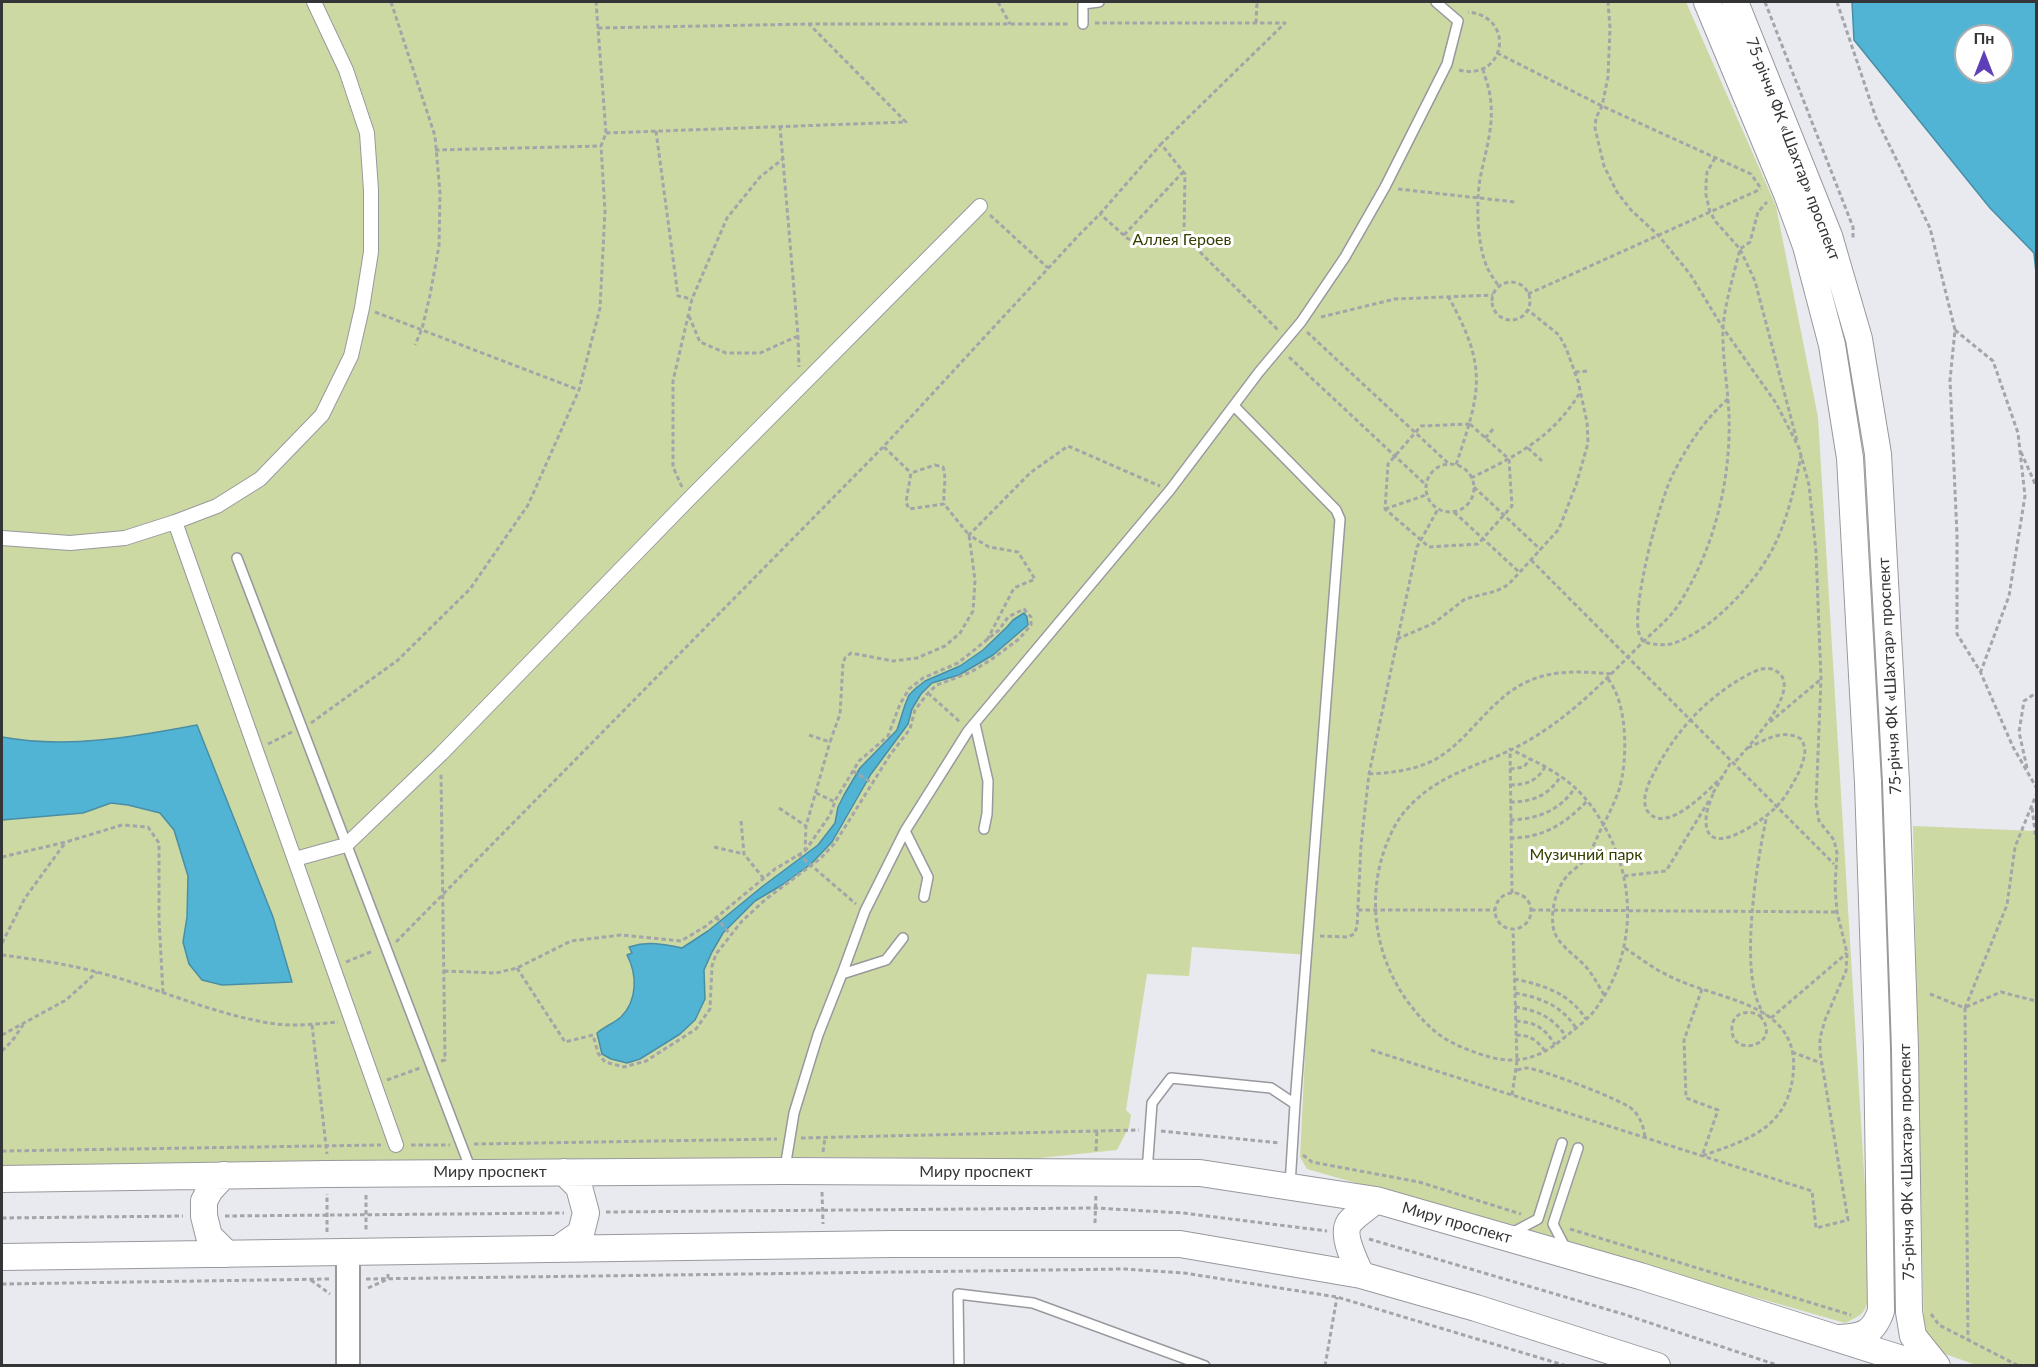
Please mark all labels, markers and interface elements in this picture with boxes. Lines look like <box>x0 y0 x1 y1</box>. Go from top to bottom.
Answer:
north arrow <box>1954 24 2014 84</box>
text: Пн <box>1974 28 1994 47</box>
street label: 75-річчя ФК «Шахтар» проспект <box>1742 35 1844 263</box>
park label: Аллея Героев <box>1133 230 1231 250</box>
street label: 75-річчя ФК «Шахтар» проспект <box>1874 557 1906 795</box>
park label: Музичний парк <box>1529 845 1643 865</box>
street label: 75-річчя ФК «Шахтар» проспект <box>1895 1043 1919 1281</box>
street label: Миру проспект <box>433 1162 547 1182</box>
street label: Миру проспект <box>919 1162 1033 1182</box>
street label: Миру проспект <box>1400 1198 1514 1248</box>

